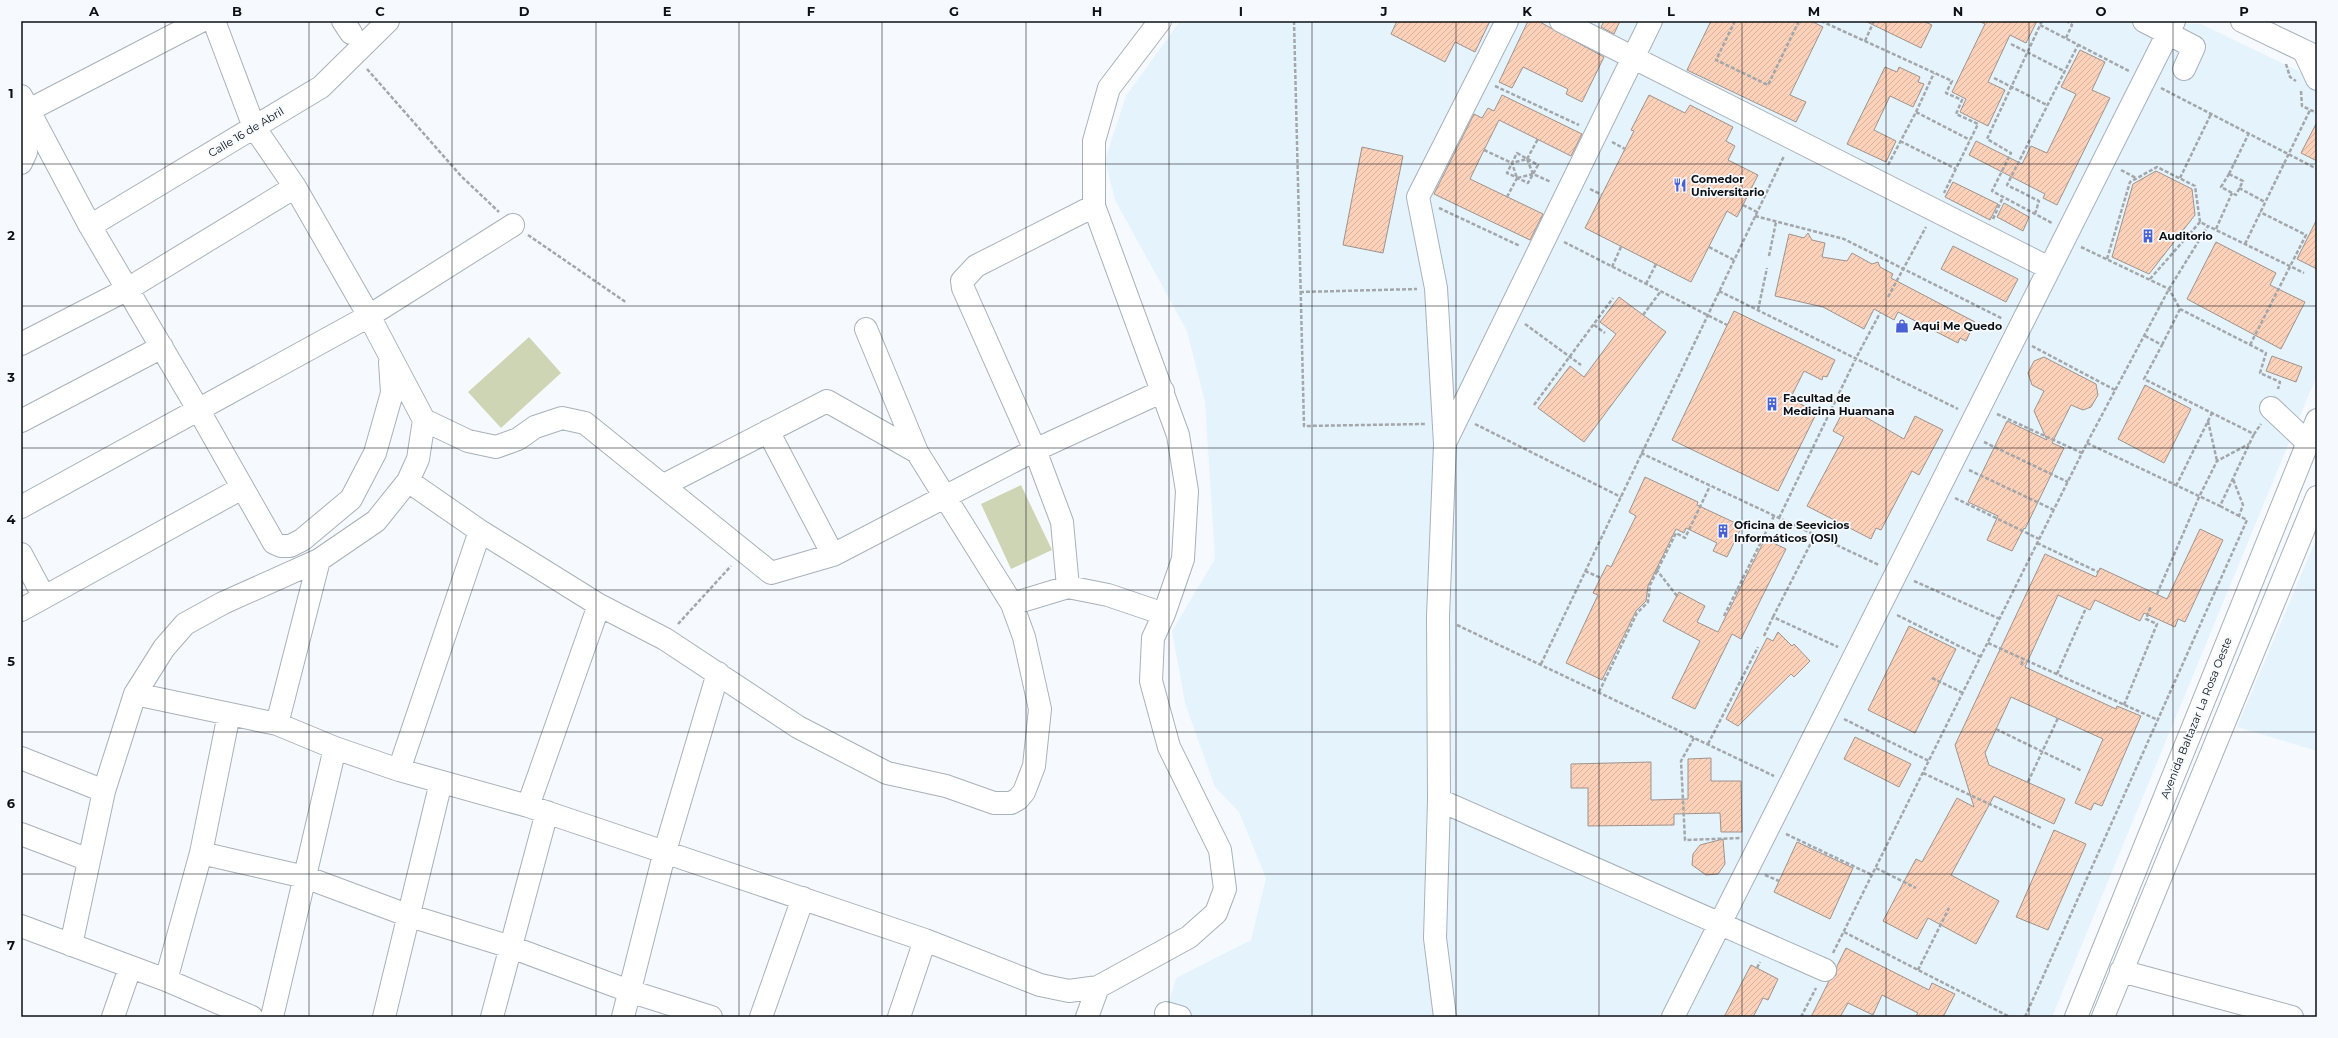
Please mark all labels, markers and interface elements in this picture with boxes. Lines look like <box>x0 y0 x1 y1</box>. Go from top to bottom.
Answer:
text: A <box>88 3 100 19</box>
text: B <box>232 3 242 19</box>
text: C <box>375 3 385 19</box>
text: D <box>519 3 530 19</box>
text: E <box>663 3 672 19</box>
text: F <box>807 3 815 19</box>
text: G <box>949 3 959 19</box>
text: H <box>1092 3 1102 19</box>
text: I <box>1239 3 1243 19</box>
text: J <box>1379 3 1388 19</box>
text: K <box>1522 3 1532 19</box>
text: L <box>1667 3 1675 19</box>
text: M <box>1808 3 1820 19</box>
text: N <box>1953 3 1963 19</box>
text: O <box>2096 3 2107 19</box>
text: P <box>2239 3 2249 19</box>
text: 1 <box>8 85 14 101</box>
street label: Calle 16 de Abril <box>206 104 286 160</box>
place label: Comedor Universitario <box>1691 172 1764 199</box>
restaurant icon: Comedor Universitario <box>1672 177 1688 193</box>
text: 2 <box>7 227 15 243</box>
building icon: Auditorio <box>2140 228 2156 244</box>
place label: Auditorio <box>2158 229 2213 243</box>
shop icon: Aqui Me Quedo <box>1894 318 1910 334</box>
place label: Aqui Me Quedo <box>1912 319 2002 333</box>
text: 3 <box>6 369 15 385</box>
place label: Facultad de Medicina Huamana <box>1783 391 1895 418</box>
building icon: Facultad de Medicina Huamana <box>1764 396 1780 412</box>
text: 4 <box>7 511 16 527</box>
place label: Oficina de Seevicios Informáticos (OSI) <box>1734 518 1850 545</box>
building icon: Oficina de Seevicios Informáticos (OSI) <box>1715 523 1731 539</box>
street label: Avenida Baltazar La Rosa Oeste <box>2157 635 2235 801</box>
text: 5 <box>7 653 15 669</box>
text: 6 <box>7 795 16 811</box>
text: 7 <box>7 937 15 953</box>

